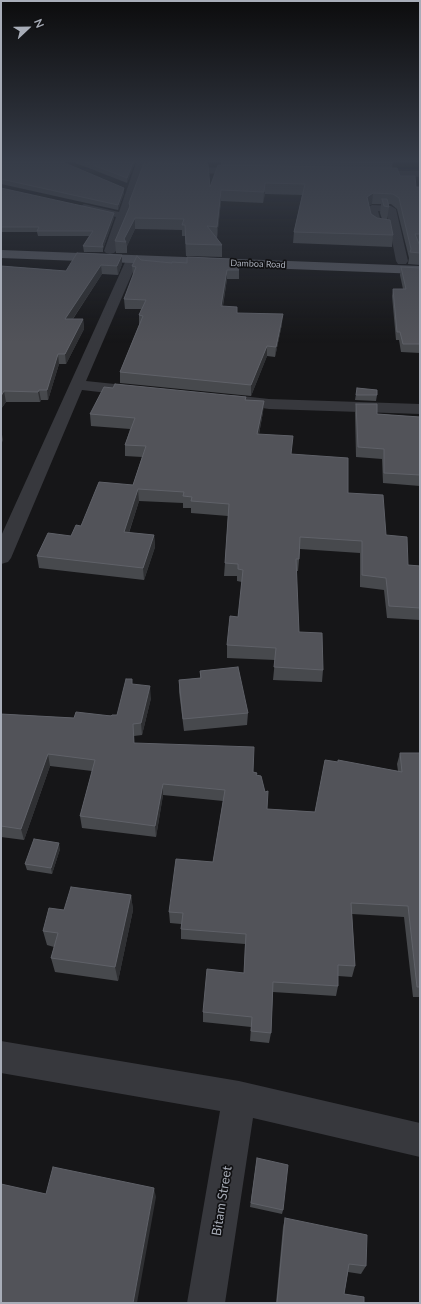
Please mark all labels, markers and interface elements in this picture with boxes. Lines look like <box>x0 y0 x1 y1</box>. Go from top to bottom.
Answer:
north arrow <box>8 8 48 48</box>
text: N <box>32 17 47 30</box>
street label: Damboa Road <box>230 258 286 270</box>
street label: Bitam Street <box>209 1165 235 1237</box>

